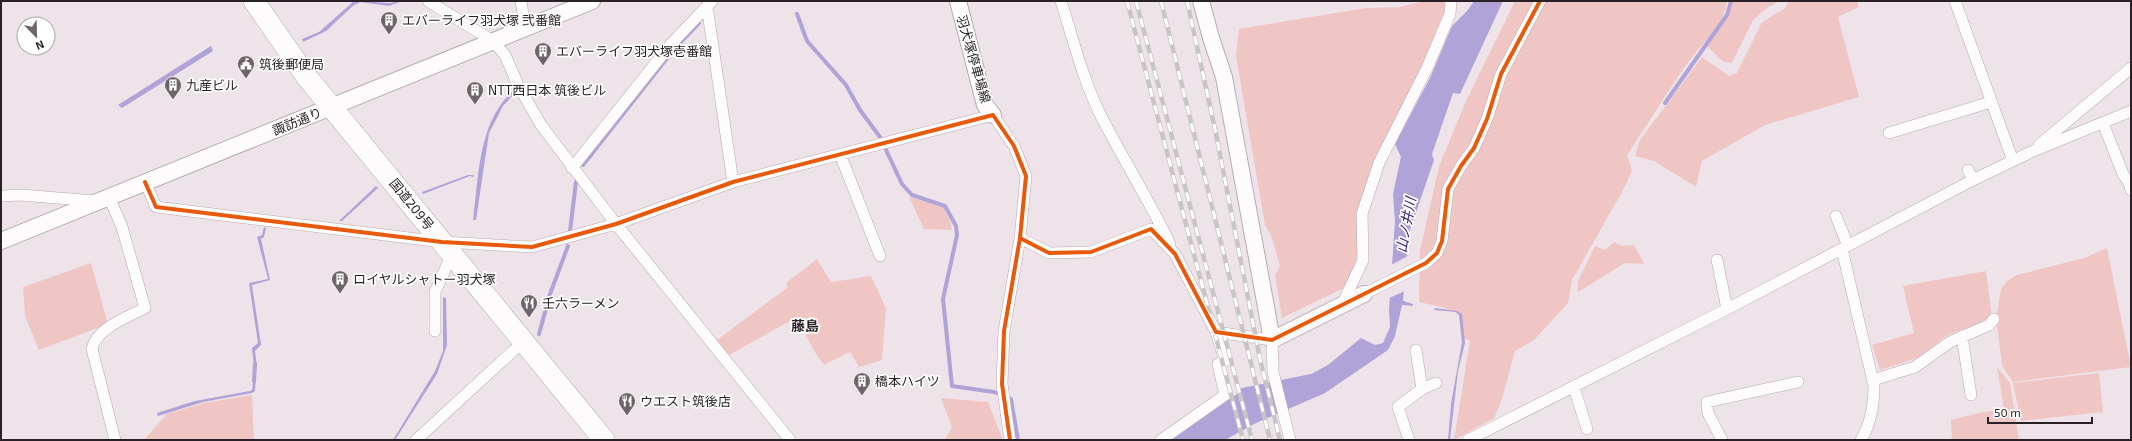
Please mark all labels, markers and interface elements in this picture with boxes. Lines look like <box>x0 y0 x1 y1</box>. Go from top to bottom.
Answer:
building icon: エバーライフ羽犬塚 弐番館 <box>379 10 399 35</box>
place label: エバーライフ羽犬塚 弐番館 <box>402 12 561 28</box>
street label: 羽犬塚停車場線 <box>954 13 994 105</box>
north arrow <box>16 16 56 56</box>
text: N <box>34 38 46 53</box>
building icon: エバーライフ羽犬塚壱番館 <box>533 41 553 66</box>
place label: エバーライフ羽犬塚壱番館 <box>556 43 712 59</box>
public building icon: 筑後郵便局 <box>236 54 256 79</box>
place label: 筑後郵便局 <box>259 56 324 72</box>
building icon: 九産ビル <box>163 75 183 100</box>
place label: 九産ビル <box>186 77 238 93</box>
building icon: NTT西日本 筑後ビル <box>465 80 485 105</box>
place label: NTT西日本 筑後ビル <box>488 82 606 98</box>
street label: 諏訪通り <box>270 104 324 138</box>
street label: 国道209号 <box>386 175 438 233</box>
water label: 山ノ井川 <box>1392 194 1419 254</box>
building icon: ロイヤルシャトー羽犬塚 <box>330 269 350 294</box>
place label: ロイヤルシャトー羽犬塚 <box>353 271 496 287</box>
restaurant icon: 壬六ラーメン <box>519 293 539 318</box>
place label: 壬六ラーメン <box>542 295 619 311</box>
district label: 藤島 <box>791 317 819 334</box>
building icon: 橋本ハイツ <box>852 371 872 396</box>
place label: 橋本ハイツ <box>875 373 940 389</box>
restaurant icon: ウエスト筑後店 <box>617 391 637 416</box>
place label: ウエスト筑後店 <box>640 393 731 409</box>
scale bar <box>1988 399 2092 425</box>
text: 50 m <box>1994 405 2021 419</box>

